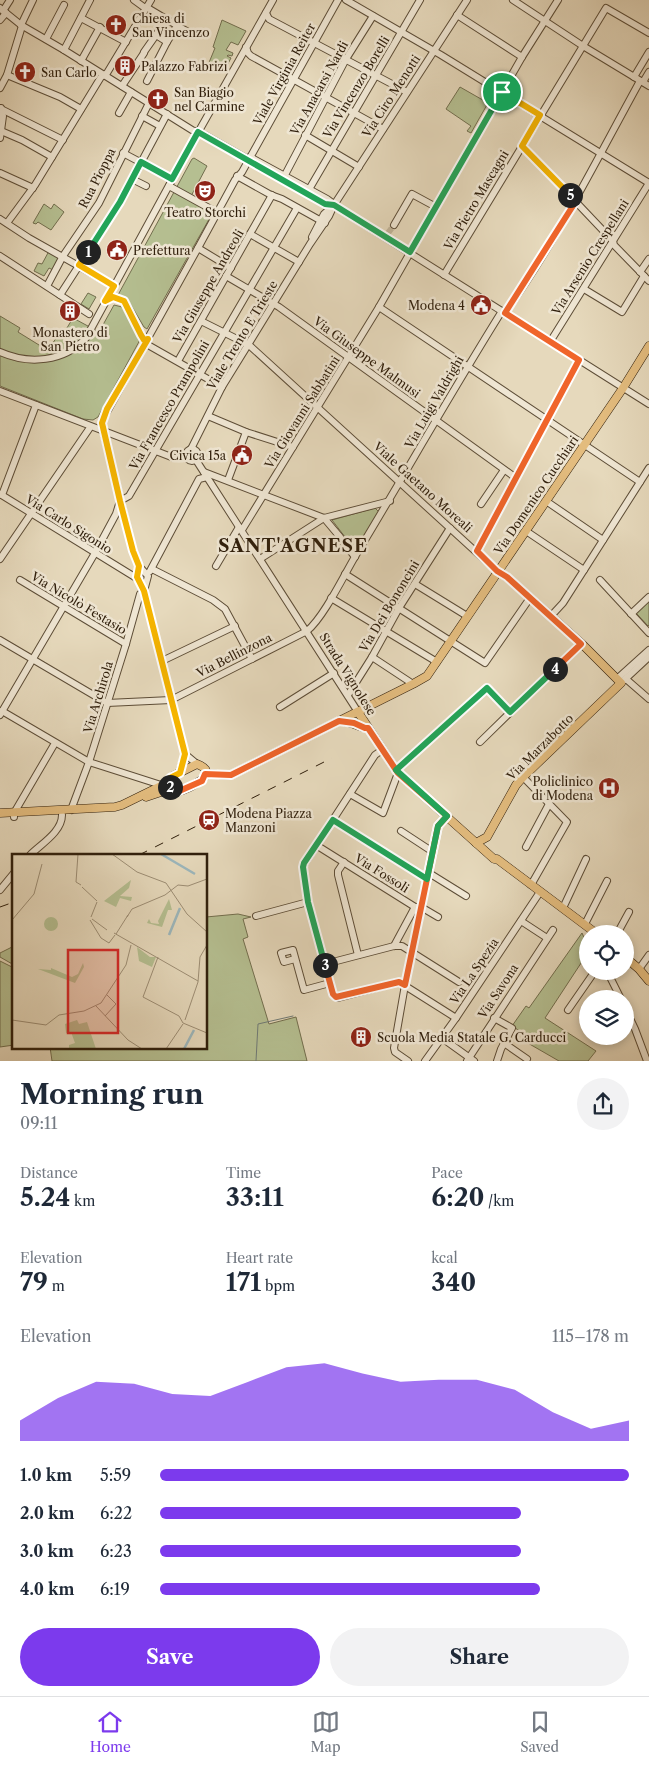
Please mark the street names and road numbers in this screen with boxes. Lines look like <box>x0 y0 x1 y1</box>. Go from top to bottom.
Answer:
street label: Viale Virginia Reiter <box>249 20 318 129</box>
street label: Via Vincenzo Borelli <box>319 33 393 142</box>
street label: Via Anacarsi Nardi <box>286 38 351 139</box>
street label: Via Ciro Menotti <box>358 52 424 141</box>
street label: Rua Pioppa <box>75 145 119 211</box>
street label: Via Pietro Mascagni <box>440 147 512 253</box>
street label: Via Arsenio Crespellani <box>548 196 632 318</box>
street label: Via Giuseppe Andreoli <box>169 226 247 346</box>
street label: Viale Trento E Trieste <box>203 277 281 393</box>
street label: Via Giuseppe Malmusi <box>310 313 424 401</box>
street label: Via Francesco Prampolini <box>125 337 212 473</box>
street label: Via Giovanni Sabbatini <box>261 353 343 472</box>
street label: Via Luigi Valdrighi <box>401 353 467 452</box>
street label: Via Domenico Cucchiari <box>490 432 582 558</box>
street label: Viale Gaetano Moreali <box>370 438 476 536</box>
street label: Via Carlo Sigonio <box>22 491 115 557</box>
street label: Via Dei Bononcini <box>355 557 422 655</box>
street label: Via Nicolò Festasio <box>28 568 130 637</box>
street label: Via Bellinzona <box>193 629 275 681</box>
street label: Strada Vignolese <box>317 630 380 718</box>
street label: Via Archirola <box>80 658 116 736</box>
street label: Via Marzabotto <box>503 711 576 784</box>
street label: Via Fossoli <box>351 850 412 896</box>
street label: Via La Spezia <box>446 935 502 1008</box>
street label: Via Savona <box>474 960 522 1022</box>

